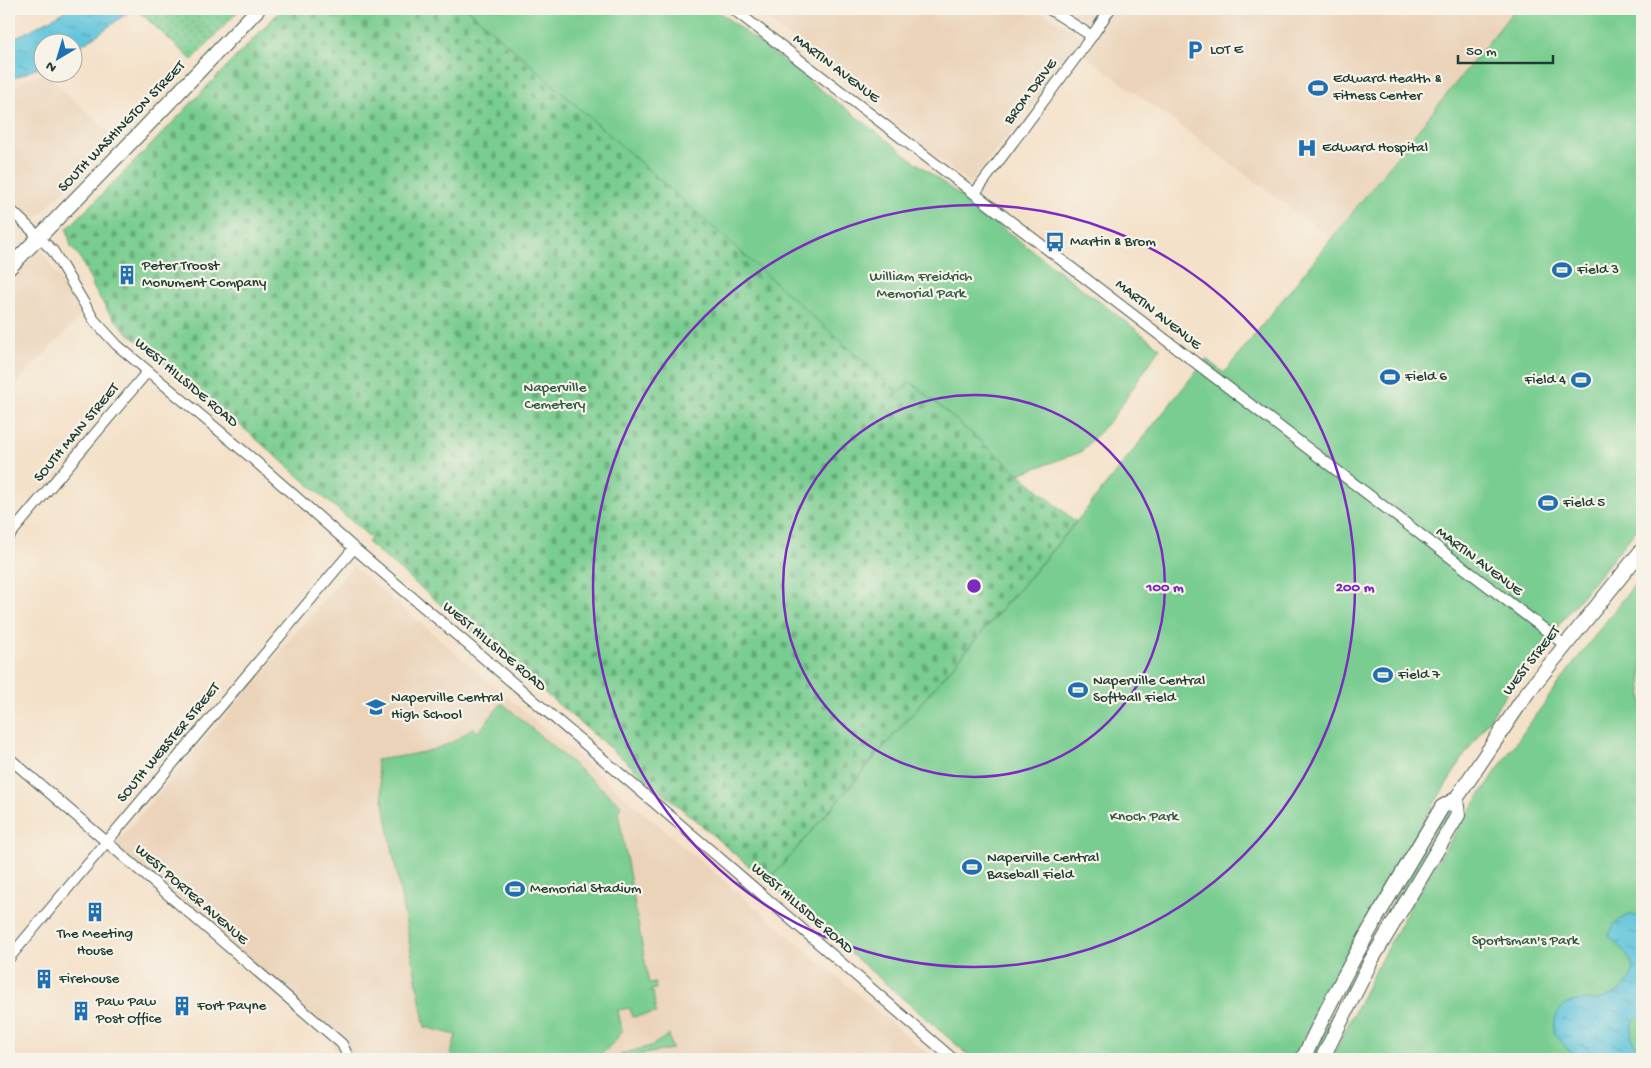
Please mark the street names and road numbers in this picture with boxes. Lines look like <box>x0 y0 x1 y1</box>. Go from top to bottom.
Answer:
street label: MARTIN AVENUE <box>789 30 884 108</box>
street label: BROM DRIVE <box>1000 55 1062 129</box>
street label: SOUTH WASHINGTON STREET <box>54 57 190 196</box>
street label: MARTIN AVENUE <box>1111 276 1205 355</box>
street label: WEST HILLSIDE ROAD <box>130 334 242 432</box>
street label: SOUTH MAIN STREET <box>30 379 124 486</box>
street label: MARTIN AVENUE <box>1432 523 1527 601</box>
street label: WEST HILLSIDE ROAD <box>438 598 550 696</box>
street label: WEST STREET <box>1499 622 1566 699</box>
street label: SOUTH WEBSTER STREET <box>114 679 225 807</box>
street label: WEST PORTER AVENUE <box>131 841 252 950</box>
street label: WEST HILLSIDE ROAD <box>747 859 857 959</box>

